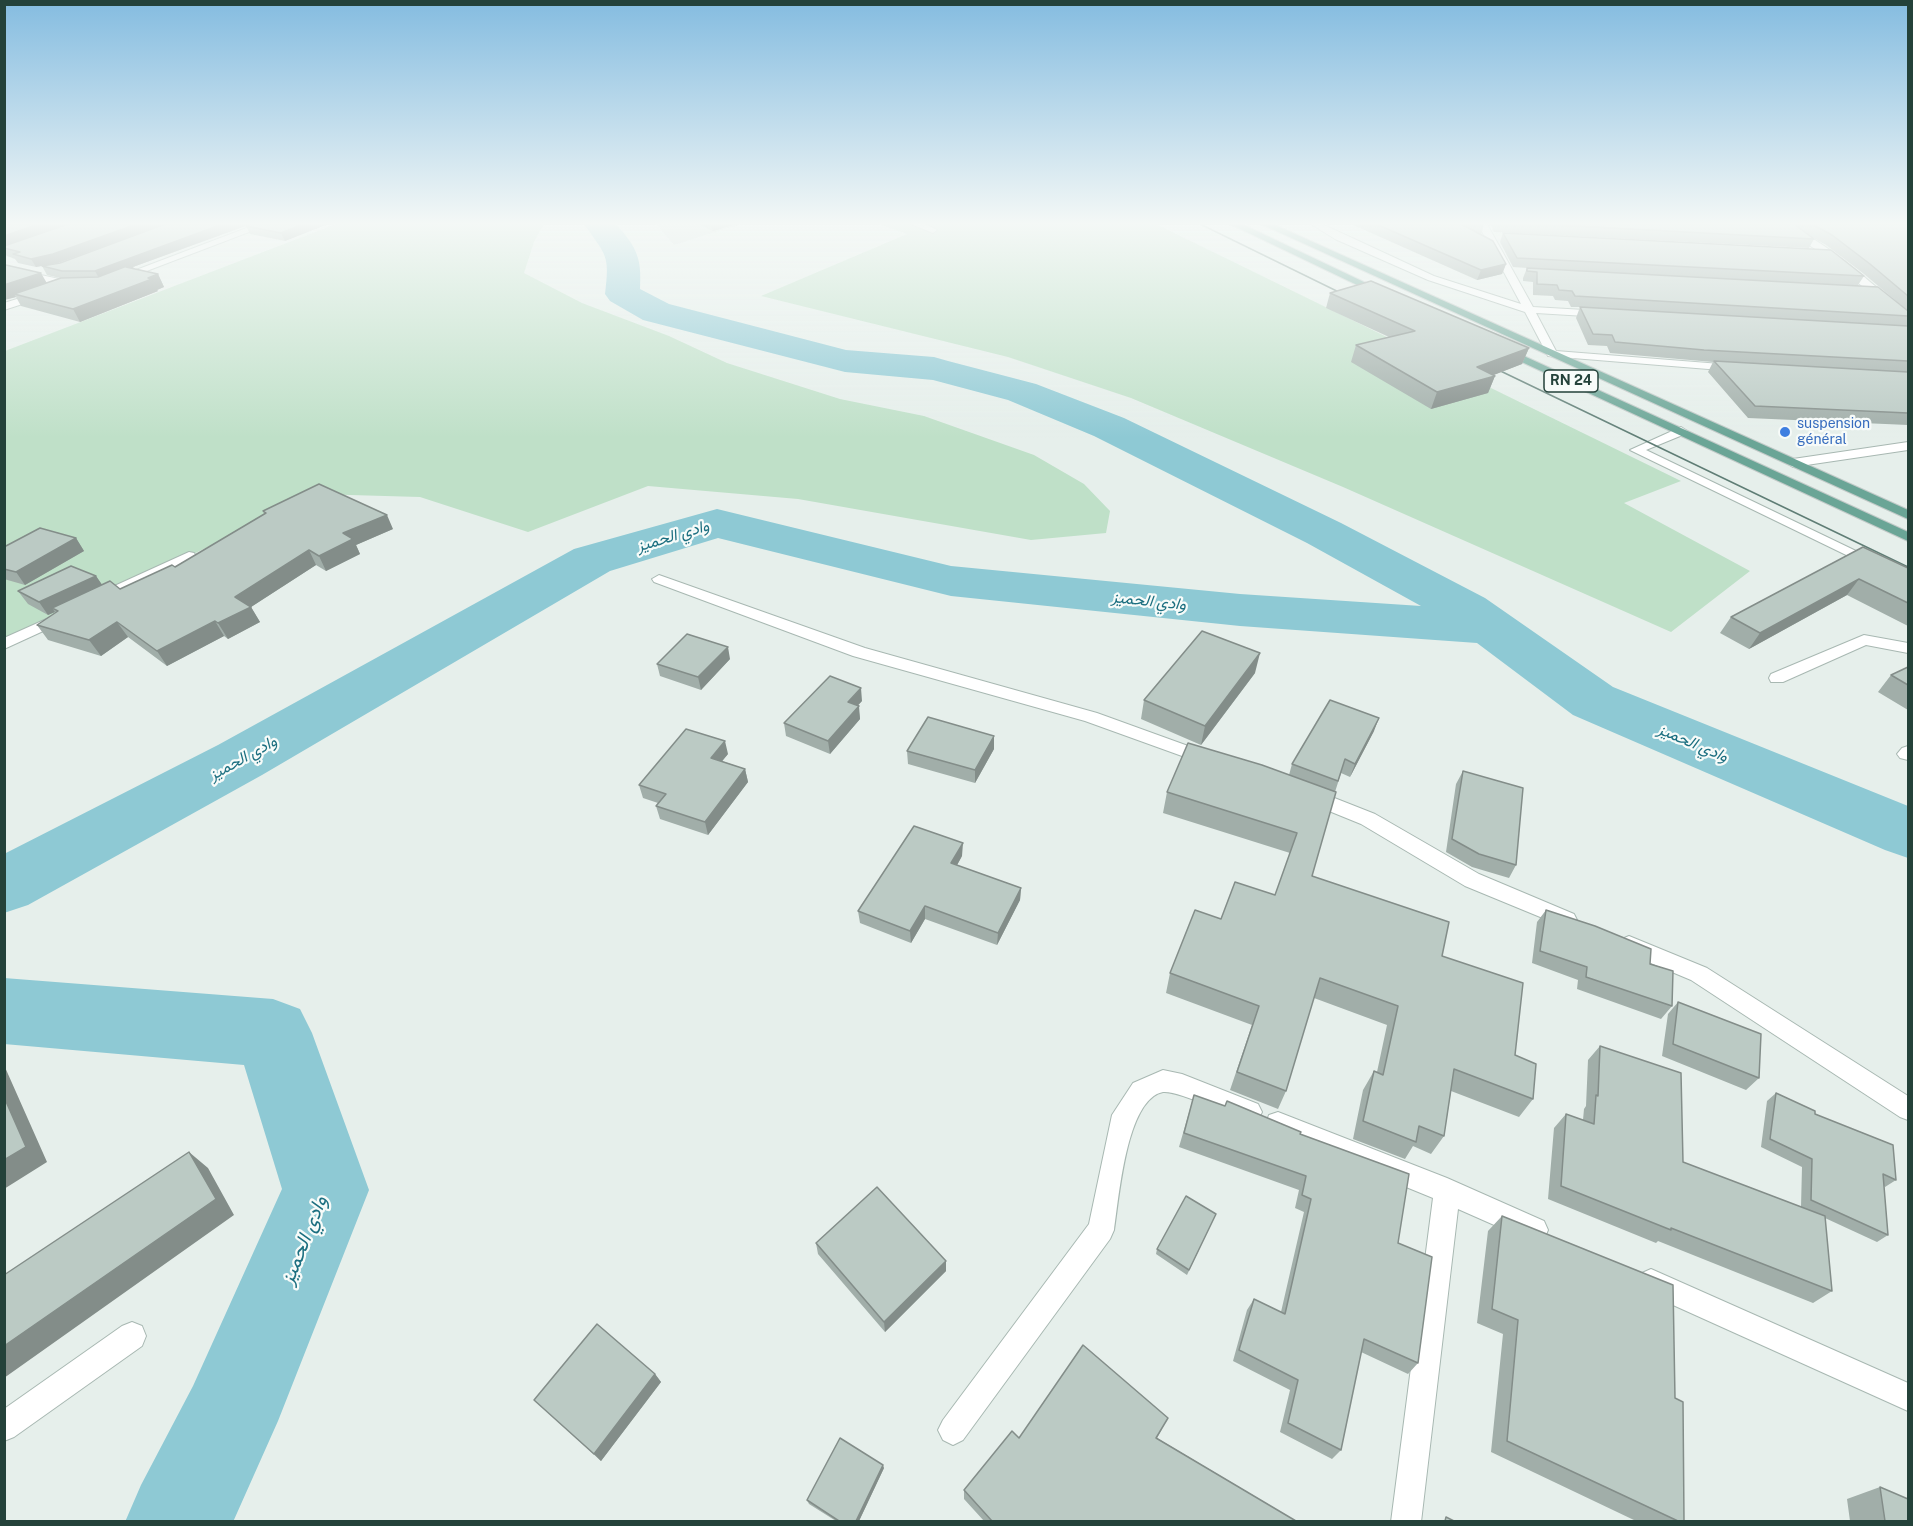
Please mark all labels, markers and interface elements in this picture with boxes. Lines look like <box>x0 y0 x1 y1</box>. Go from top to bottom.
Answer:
road number: RN 24 <box>1544 370 1598 392</box>
place label: suspension général <box>1797 416 1870 448</box>
marker: suspension général <box>1778 425 1792 439</box>
water label: وادي الحميز <box>635 516 711 556</box>
water label: وادي الحميز <box>1111 588 1187 614</box>
water label: وادي الحميز <box>1655 720 1731 766</box>
water label: وادي الحميز <box>206 732 280 784</box>
water label: وادي الحميز <box>275 1192 333 1288</box>

